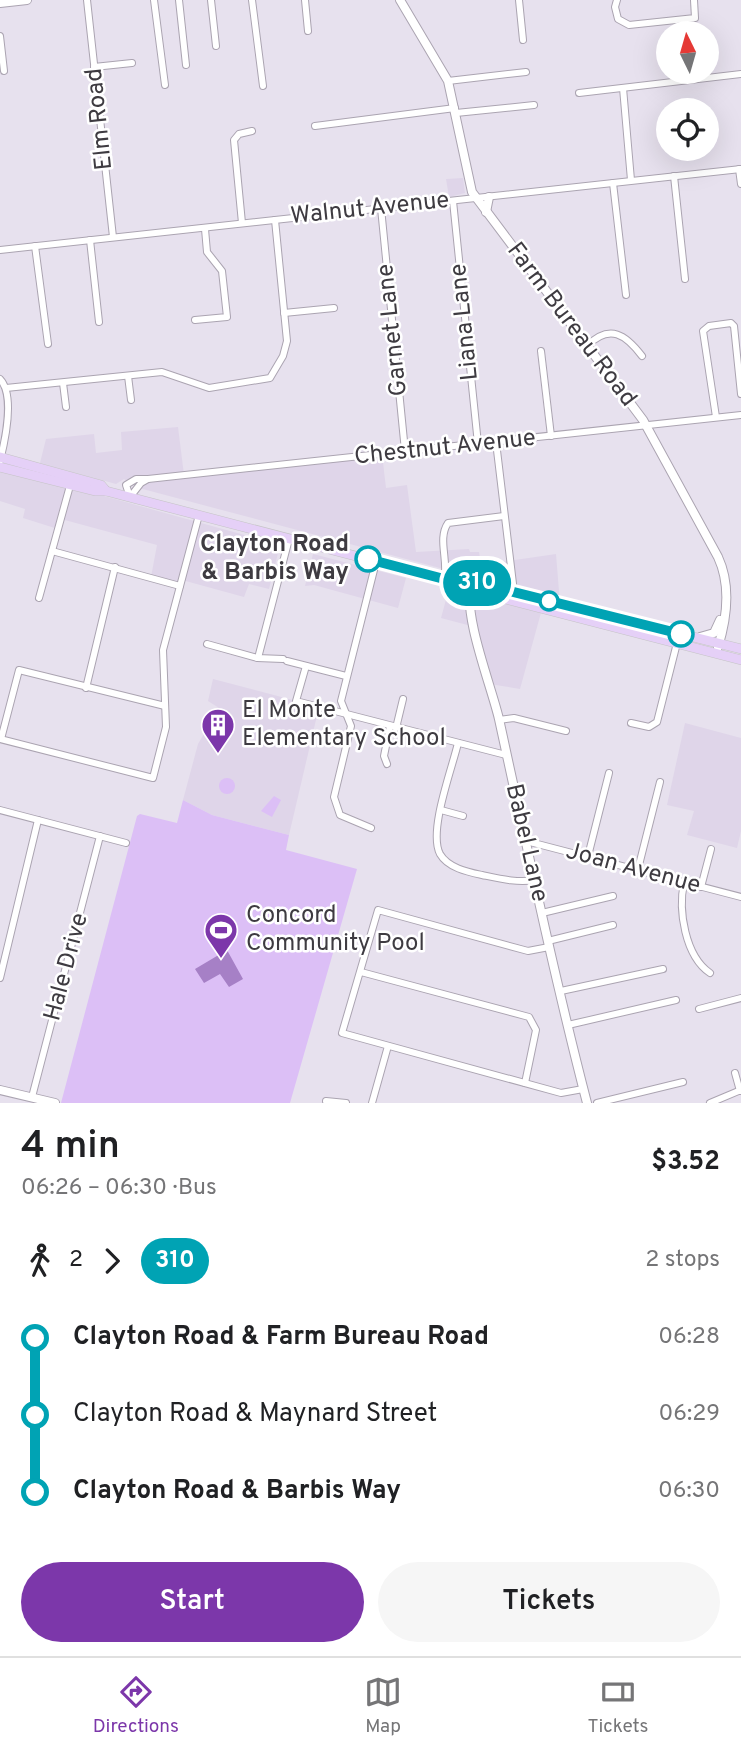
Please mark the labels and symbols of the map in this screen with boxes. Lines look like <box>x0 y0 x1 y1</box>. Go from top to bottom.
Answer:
north arrow <box>656 21 719 84</box>
street label: Elm Road <box>80 67 120 171</box>
street label: Walnut Avenue <box>289 186 451 232</box>
street label: Farm Bureau Road <box>499 237 643 413</box>
street label: Garnet Lane <box>371 262 415 398</box>
street label: Liana Lane <box>444 262 486 382</box>
street label: Chestnut Avenue <box>353 424 537 472</box>
place label: Clayton Road & Barbis Way <box>200 530 349 588</box>
marker: Clayton Road & Barbis Way <box>355 546 381 572</box>
line badge: 310 <box>437 560 517 606</box>
unlabelled marker <box>539 591 559 611</box>
unlabelled marker <box>668 621 694 647</box>
place label: El Monte Elementary School <box>242 696 446 754</box>
building icon: El Monte Elementary School <box>199 706 237 755</box>
street label: Babel Lane <box>498 781 554 905</box>
street label: Joan Avenue <box>562 837 704 901</box>
place label: Concord Community Pool <box>246 901 425 959</box>
street label: Hale Drive <box>38 910 96 1024</box>
sports icon: Concord Community Pool <box>202 911 240 960</box>

